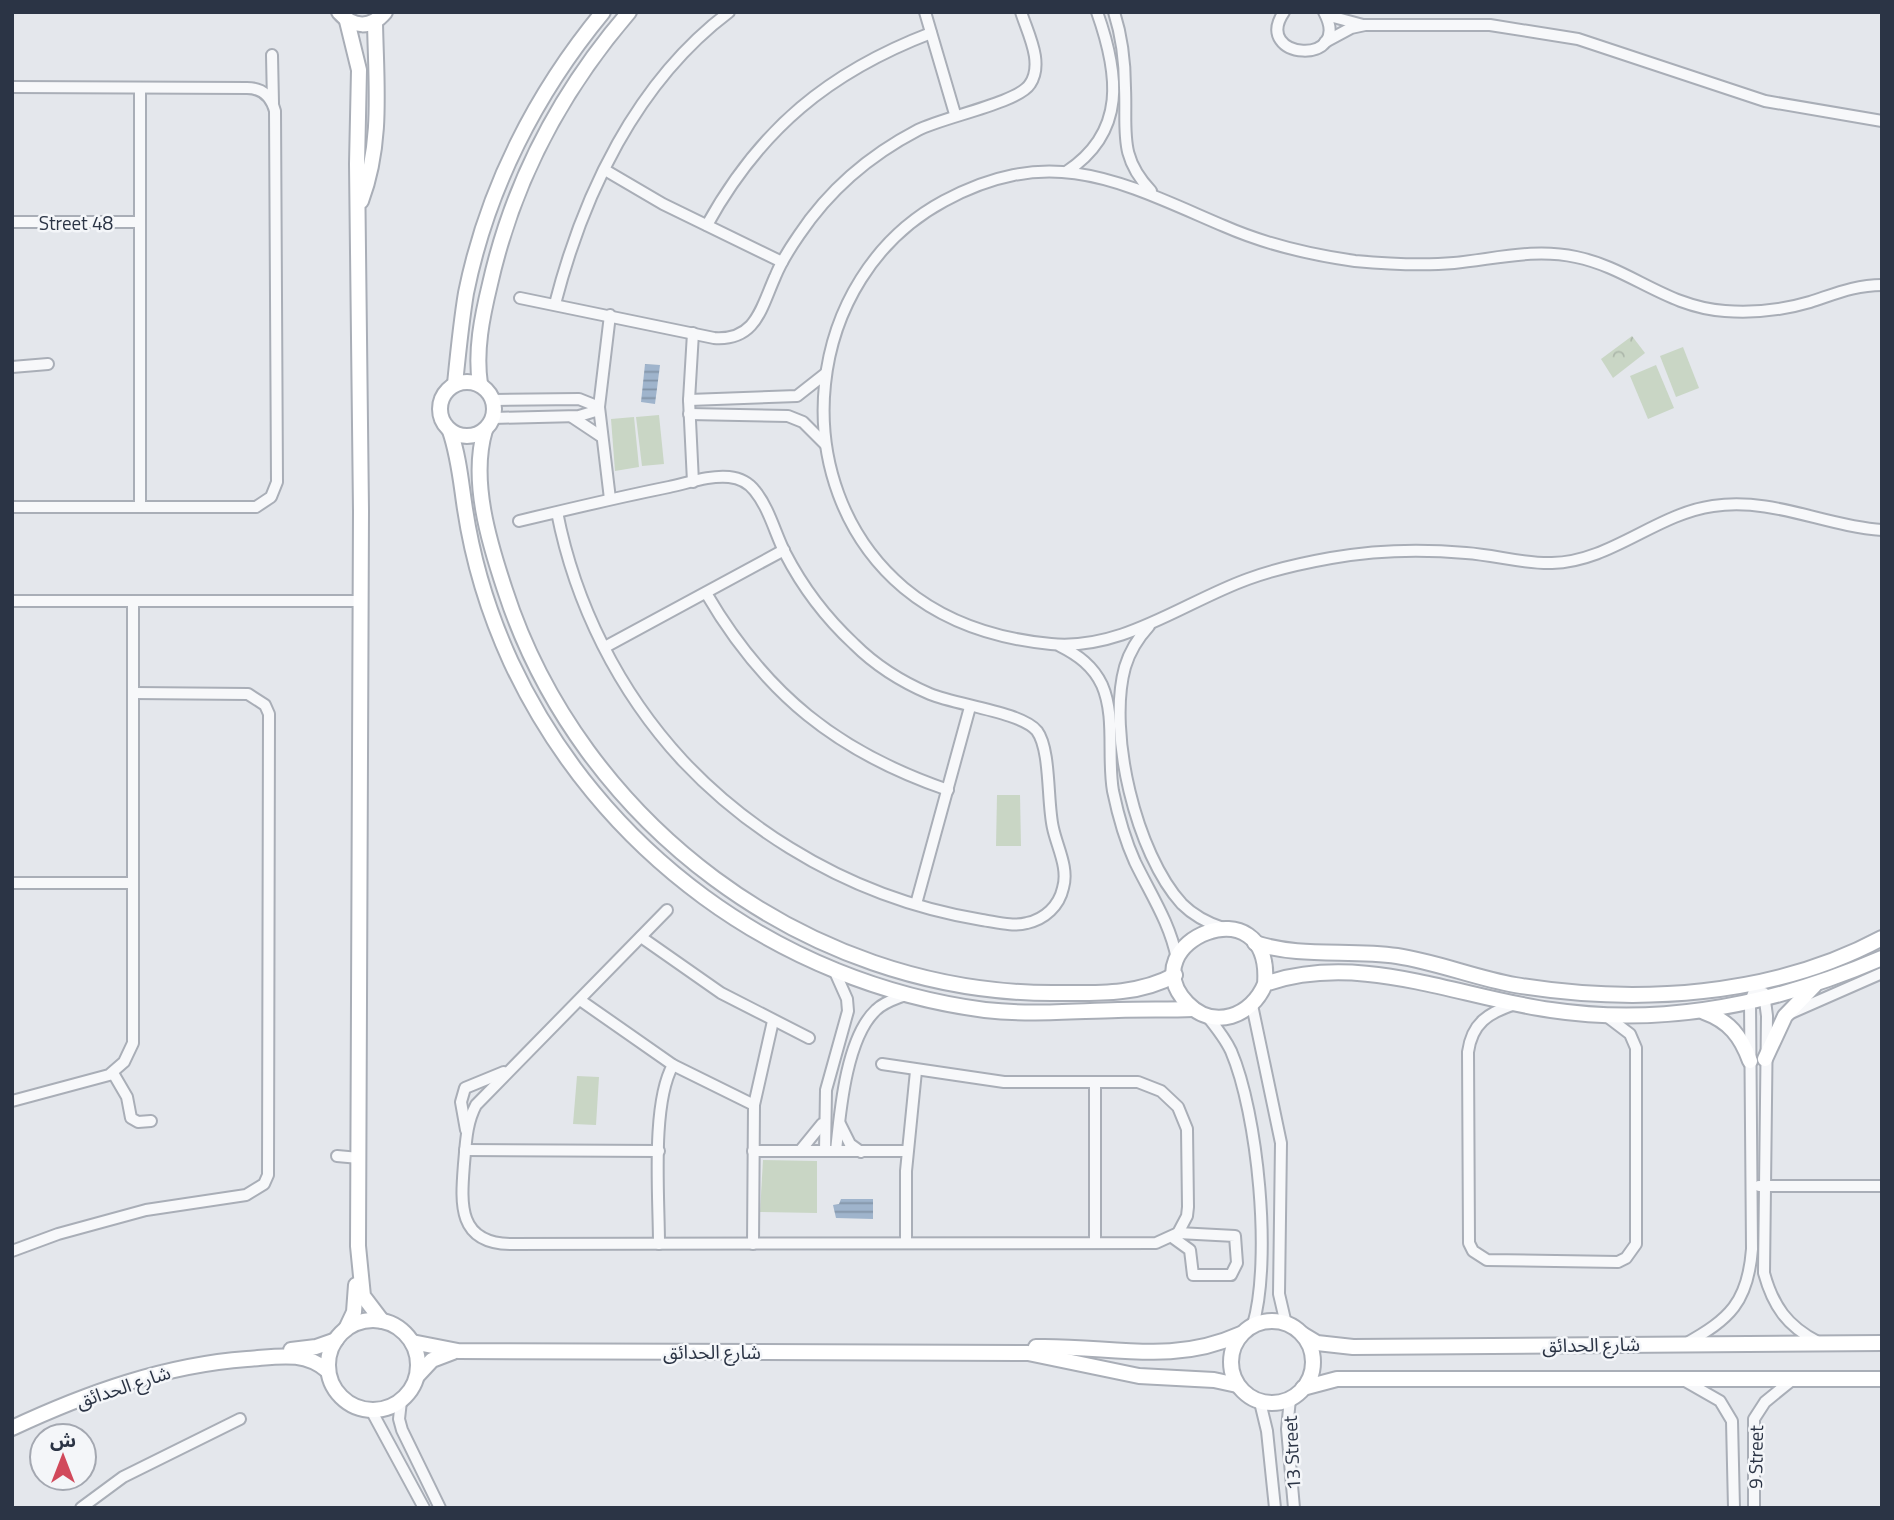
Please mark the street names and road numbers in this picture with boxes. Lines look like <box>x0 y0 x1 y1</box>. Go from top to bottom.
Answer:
street label: Street 48 <box>39 208 114 237</box>
street label: شارع الحدائق <box>1542 1329 1640 1359</box>
street label: شارع الحدائق <box>663 1337 761 1366</box>
street label: شارع الحدائق <box>72 1357 174 1415</box>
street label: 13 Street <box>1275 1415 1307 1491</box>
street label: 9 Street <box>1740 1425 1770 1489</box>

